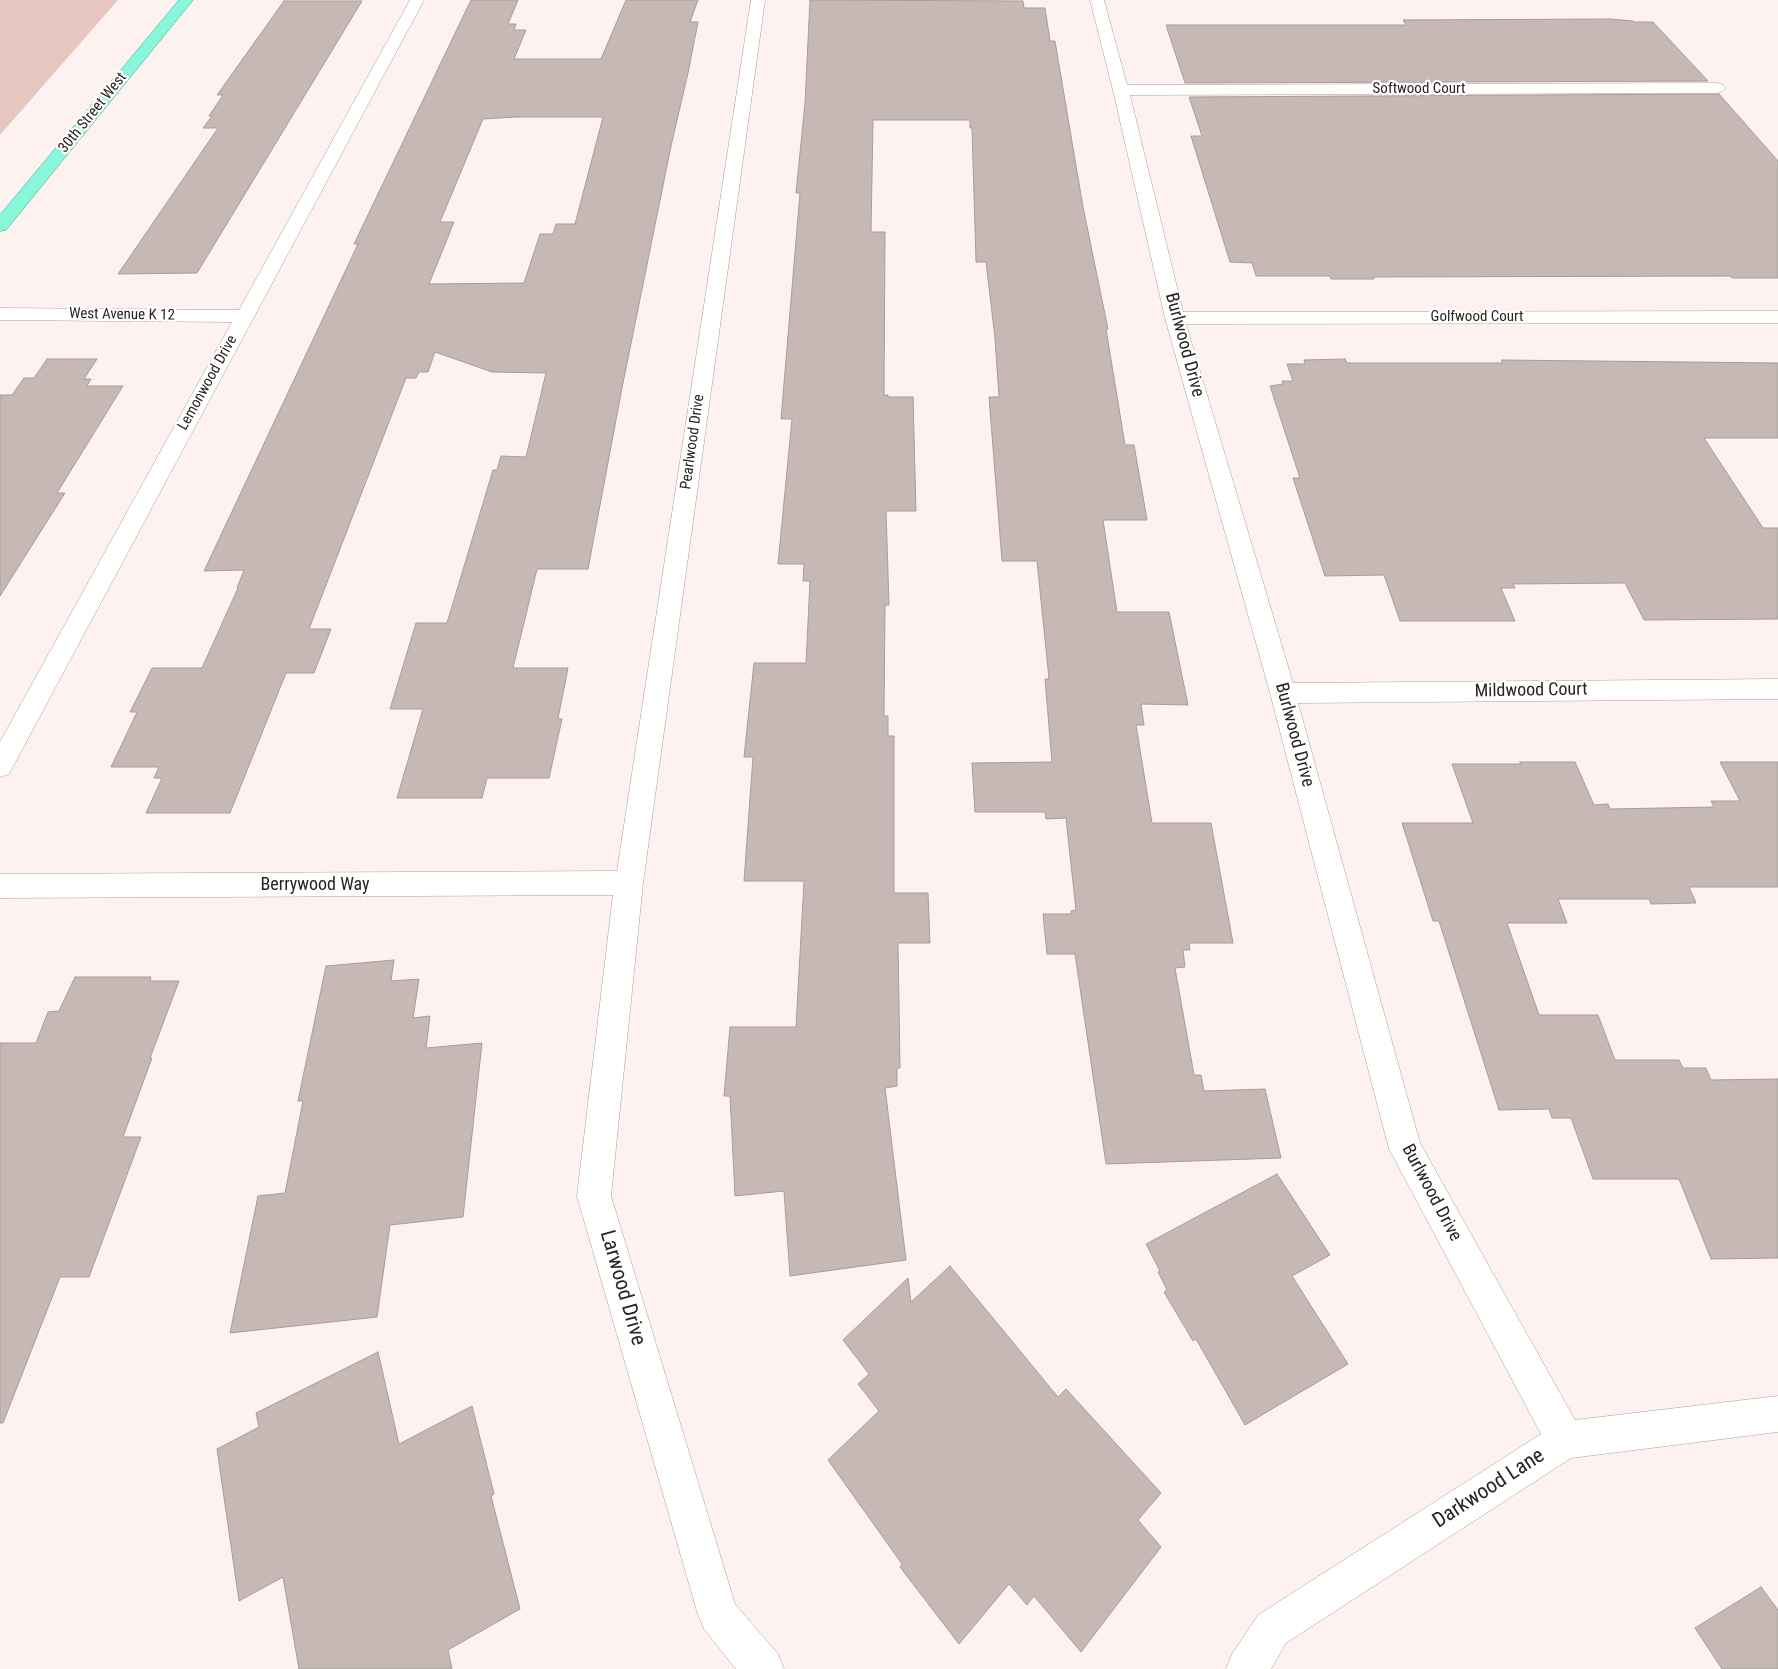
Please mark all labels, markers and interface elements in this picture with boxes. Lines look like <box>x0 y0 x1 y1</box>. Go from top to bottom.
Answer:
street label: 30th Street West <box>55 69 131 157</box>
street label: Softwood Court <box>1373 80 1465 98</box>
street label: Burlwood Drive <box>1160 291 1208 399</box>
street label: West Avenue K 12 <box>69 305 175 325</box>
street label: Golfwood Court <box>1431 308 1523 326</box>
street label: Lemonwood Drive <box>174 332 242 434</box>
street label: Pearlwood Drive <box>677 393 709 491</box>
street label: Mildwood Court <box>1474 679 1588 703</box>
street label: Burlwood Drive <box>1270 681 1318 789</box>
street label: Berrywood Way <box>260 874 370 896</box>
street label: Burlwood Drive <box>1396 1141 1466 1245</box>
street label: Larwood Drive <box>594 1228 650 1348</box>
street label: Darkwood Lane <box>1428 1444 1550 1534</box>

